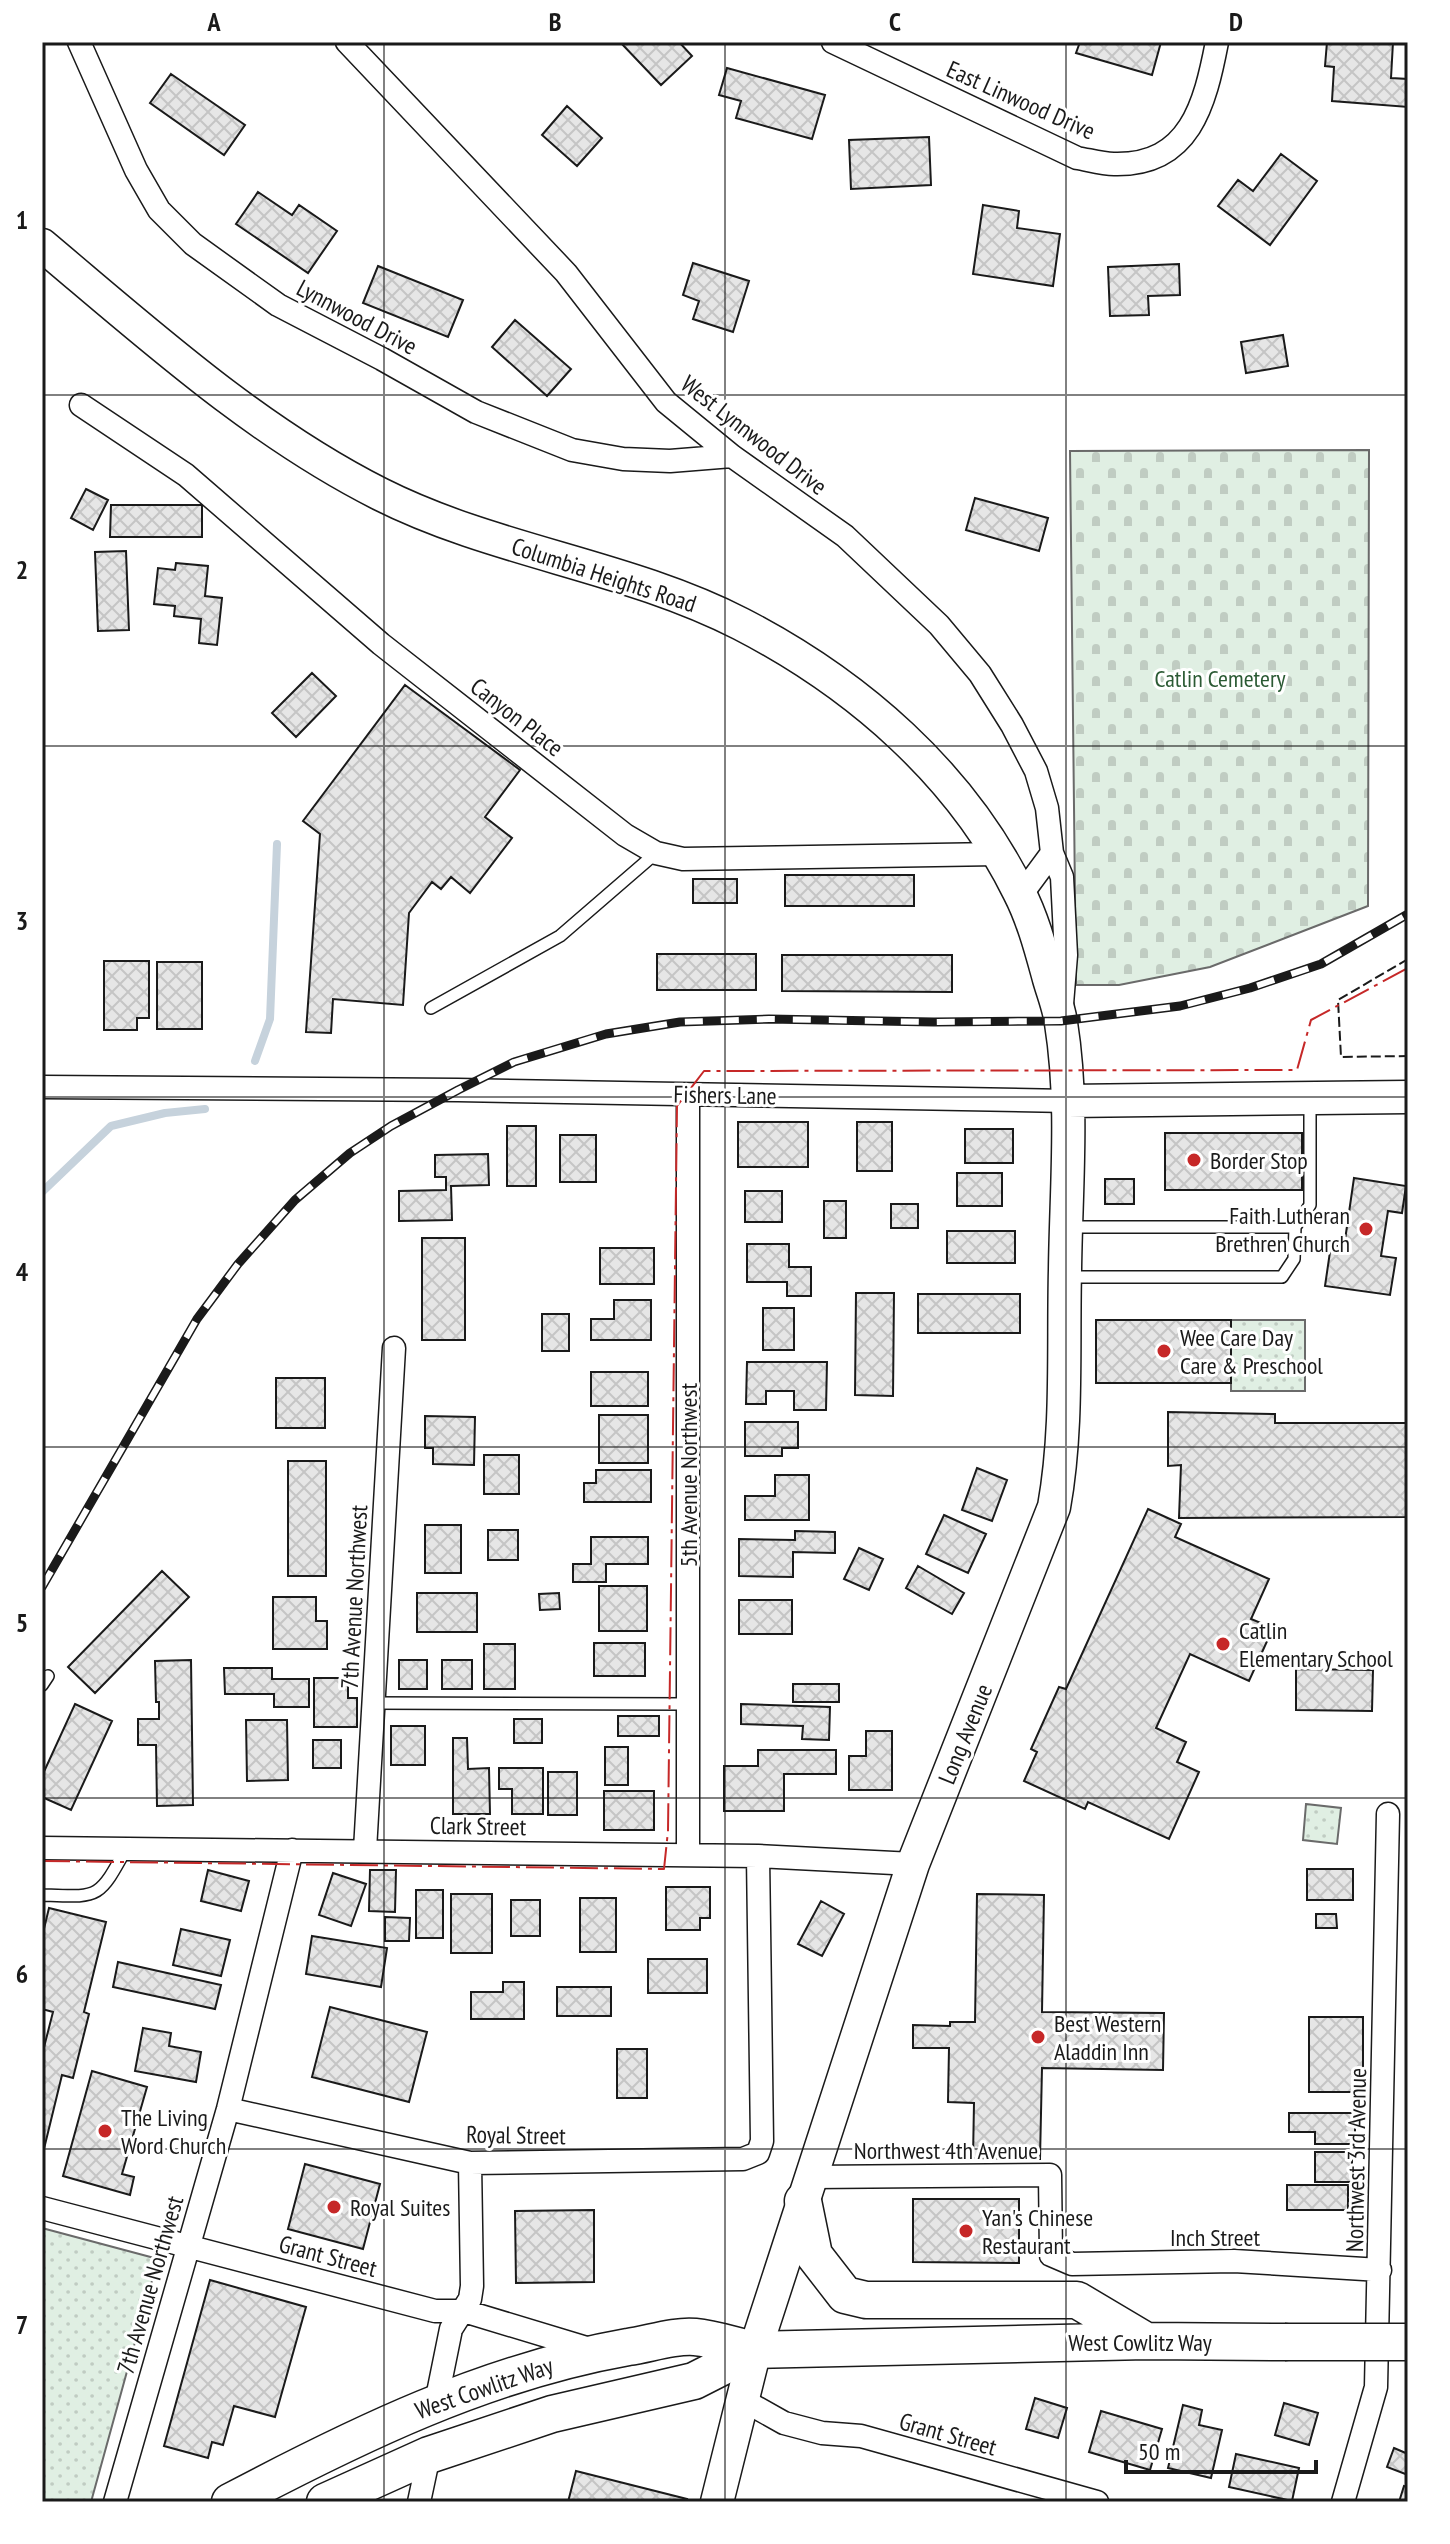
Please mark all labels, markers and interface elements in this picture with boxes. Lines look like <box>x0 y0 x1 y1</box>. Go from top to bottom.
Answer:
text: A <box>206 5 221 38</box>
text: B <box>549 5 562 38</box>
text: C <box>889 5 901 38</box>
text: D <box>1229 5 1243 38</box>
street label: East Linwood Drive <box>942 53 1100 147</box>
text: 1 <box>16 203 28 236</box>
street label: Lynnwood Drive <box>291 272 423 362</box>
street label: West Lynnwood Drive <box>675 368 833 502</box>
street label: Columbia Heights Road <box>508 531 700 619</box>
text: 2 <box>16 553 28 586</box>
park label: Catlin Cemetery <box>1155 663 1286 694</box>
street label: Canyon Place <box>464 671 570 763</box>
text: 3 <box>16 904 28 937</box>
street label: Fishers Lane <box>673 1079 777 1111</box>
place label: Border Stop <box>1210 1145 1308 1176</box>
marker: Border Stop <box>1185 1151 1203 1169</box>
place label: Faith Lutheran Brethren Church <box>1215 1200 1350 1259</box>
marker: Faith Lutheran Brethren Church <box>1357 1220 1375 1238</box>
text: 4 <box>16 1255 29 1288</box>
place label: Wee Care Day Care & Preschool <box>1180 1322 1323 1381</box>
marker: Wee Care Day Care & Preschool <box>1155 1342 1173 1360</box>
street label: 5th Avenue Northwest <box>673 1382 704 1567</box>
street label: 7th Avenue Northwest <box>334 1504 374 1690</box>
text: 5 <box>16 1606 28 1639</box>
place label: Catlin Elementary School <box>1239 1615 1393 1674</box>
marker: Catlin Elementary School <box>1214 1635 1232 1653</box>
street label: Long Avenue <box>931 1679 999 1789</box>
street label: Clark Street <box>430 1810 527 1842</box>
text: 6 <box>16 1957 28 1990</box>
place label: Best Western Aladdin Inn <box>1054 2008 1161 2067</box>
marker: Best Western Aladdin Inn <box>1029 2028 1047 2046</box>
street label: Northwest 3rd Avenue <box>1339 2068 1373 2252</box>
place label: The Living Word Church <box>121 2102 226 2161</box>
street label: Royal Street <box>466 2119 567 2151</box>
marker: The Living Word Church <box>96 2122 114 2140</box>
street label: Northwest 4th Avenue <box>854 2135 1038 2166</box>
street label: 7th Avenue Northwest <box>110 2192 190 2378</box>
place label: Royal Suites <box>350 2192 450 2223</box>
marker: Royal Suites <box>325 2198 343 2216</box>
place label: Yan's Chinese Restaurant <box>982 2202 1093 2261</box>
marker: Yan's Chinese Restaurant <box>957 2222 975 2240</box>
street label: Inch Street <box>1170 2222 1260 2253</box>
street label: Grant Street <box>276 2228 381 2284</box>
text: 7 <box>16 2308 28 2341</box>
street label: West Cowlitz Way <box>1068 2327 1212 2358</box>
street label: West Cowlitz Way <box>411 2350 557 2426</box>
street label: Grant Street <box>896 2405 1001 2463</box>
scale bar <box>1126 2424 1316 2474</box>
text: 50 m <box>1138 2436 1180 2467</box>

